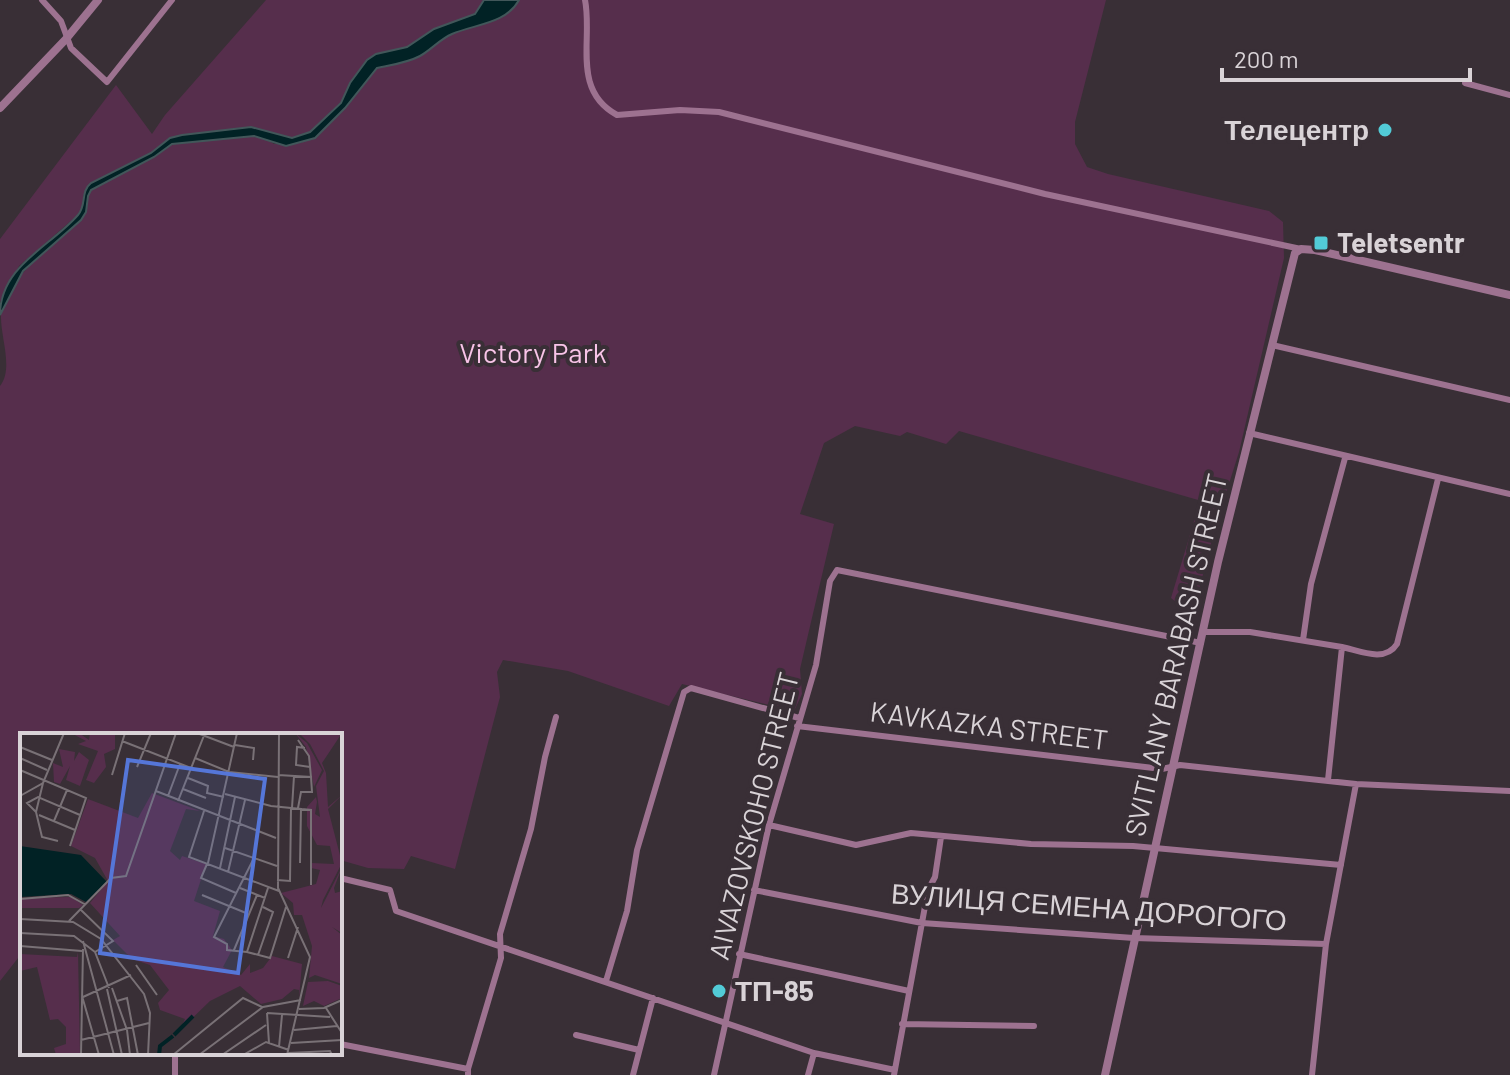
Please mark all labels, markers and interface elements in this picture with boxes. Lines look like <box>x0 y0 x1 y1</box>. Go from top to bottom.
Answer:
scale bar <box>1222 32 1470 82</box>
text: 200 m <box>1234 44 1299 73</box>
place label: Телецентр <box>1224 112 1369 146</box>
marker: Телецентр <box>1376 121 1394 139</box>
place label: Teletsentr <box>1337 225 1465 259</box>
marker: Teletsentr <box>1312 234 1330 252</box>
park label: Victory Park <box>459 335 607 369</box>
street label: SVITLANY BARABASH STREET <box>1117 470 1233 839</box>
street label: AIVAZOVSKOHO STREET <box>701 668 805 963</box>
street label: KAVKAZKA STREET <box>868 694 1110 756</box>
inset map <box>20 733 342 1055</box>
street label: ВУЛИЦЯ СЕМЕНА ДОРОГОГО <box>890 875 1288 937</box>
place label: ТП-85 <box>735 973 814 1007</box>
marker: ТП-85 <box>710 982 728 1000</box>

